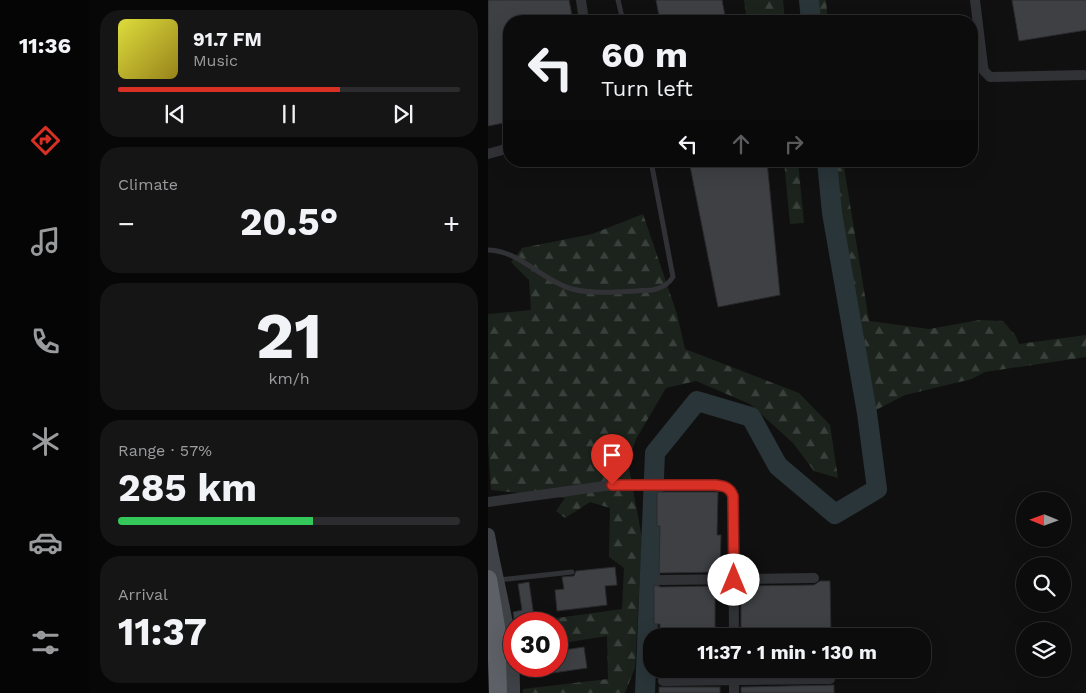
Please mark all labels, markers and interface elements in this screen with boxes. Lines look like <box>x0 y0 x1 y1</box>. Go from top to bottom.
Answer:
text: 91.7 FM <box>193 28 262 51</box>
text: 11:36 <box>19 33 71 58</box>
text: 60 m <box>601 34 688 76</box>
icon: left <box>518 35 583 100</box>
text: Music <box>193 51 238 70</box>
text: Turn left <box>601 76 693 101</box>
icon: previous <box>161 100 189 128</box>
icon: pause <box>275 100 303 128</box>
icon: next <box>389 100 417 128</box>
icon: directions <box>28 123 63 158</box>
icon: left <box>674 130 702 158</box>
icon: ahead <box>727 130 755 158</box>
icon: right <box>780 130 808 158</box>
text: Climate <box>118 175 178 194</box>
text: 20.5° <box>240 200 338 244</box>
text: − <box>118 207 135 240</box>
text: + <box>443 207 460 240</box>
icon: music <box>28 224 63 259</box>
text: 21 <box>256 298 322 374</box>
icon: phone <box>28 324 63 359</box>
text: km/h <box>268 369 310 388</box>
icon: climate <box>28 424 63 459</box>
pin <box>591 434 633 485</box>
text: Range · 57% <box>118 441 212 460</box>
icon: arrive <box>598 441 626 469</box>
text: 285 km <box>118 466 257 510</box>
north arrow <box>1016 492 1070 548</box>
map controls <box>1016 492 1071 677</box>
icon: car <box>28 525 63 560</box>
position arrow <box>707 553 759 605</box>
button: search <box>1016 557 1071 612</box>
text: Arrival <box>118 585 168 604</box>
text: 11:37 <box>118 610 207 654</box>
speed limit sign: 30 <box>503 612 568 677</box>
button: layers <box>1016 622 1071 677</box>
icon: filters <box>28 625 63 660</box>
text: 11:37 · 1 min · 130 m <box>697 641 877 664</box>

